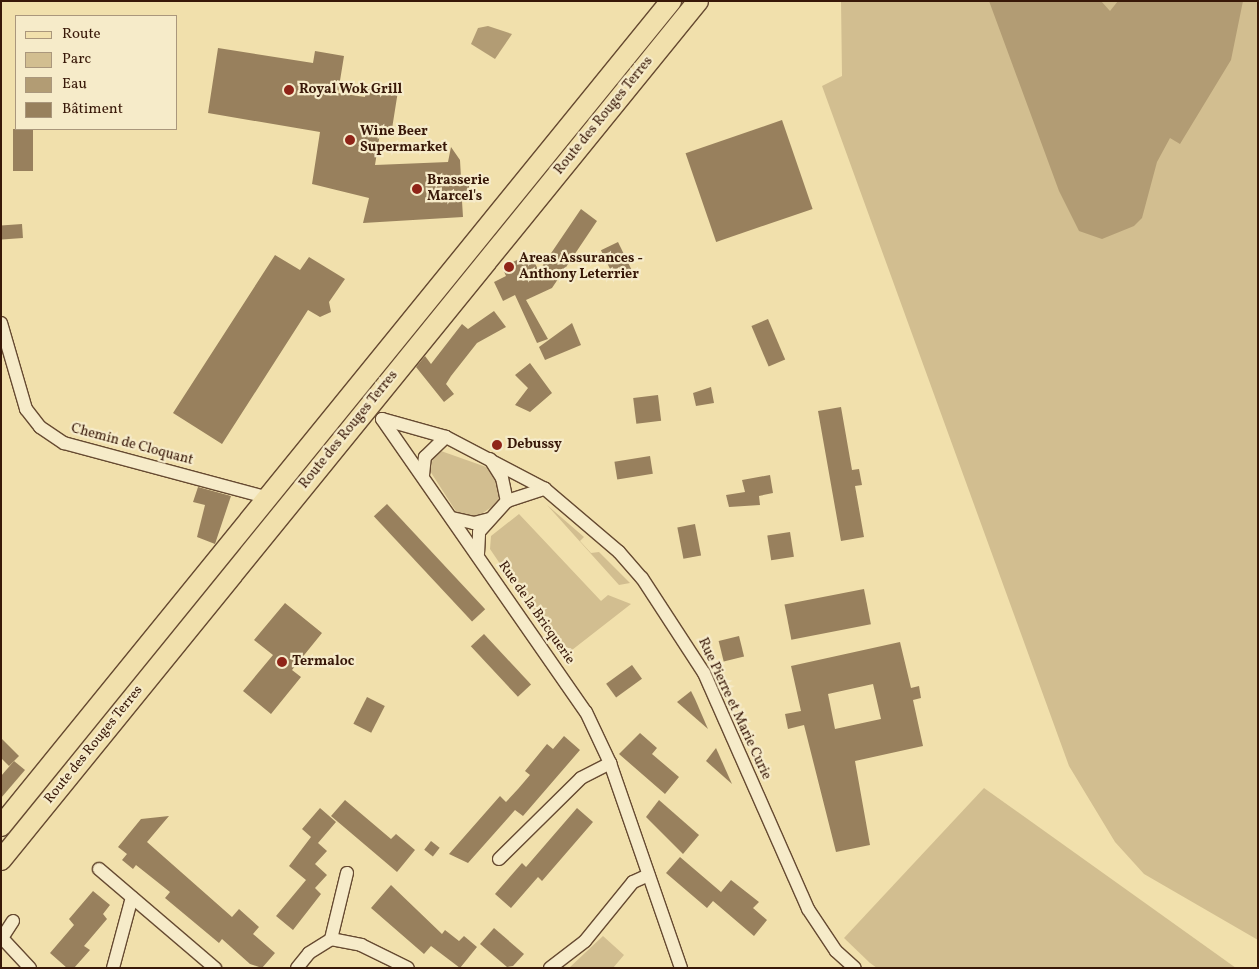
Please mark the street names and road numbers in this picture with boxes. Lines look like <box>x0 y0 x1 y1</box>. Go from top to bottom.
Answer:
street label: Route des Rouges Terres <box>551 53 657 179</box>
street label: Route des Rouges Terres <box>296 367 402 493</box>
street label: Chemin de Cloquant <box>69 421 195 469</box>
street label: Rue de la Bricquerie <box>494 558 578 668</box>
street label: Rue Pierre et Marie Curie <box>694 635 774 783</box>
street label: Route des Rouges Terres <box>41 682 147 808</box>

